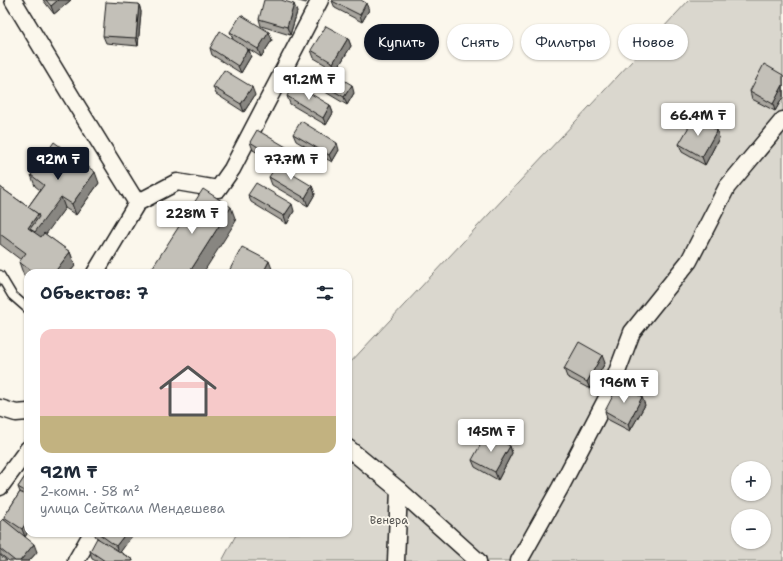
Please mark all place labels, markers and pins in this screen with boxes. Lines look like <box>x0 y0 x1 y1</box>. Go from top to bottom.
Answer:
pin: 91.2M ₸ <box>272 67 346 101</box>
pin: 66.4M ₸ <box>661 103 735 137</box>
pin: 92M ₸ <box>30 147 86 181</box>
pin: 77.7M ₸ <box>254 147 328 181</box>
pin: 228M ₸ <box>159 201 225 235</box>
pin: 196M ₸ <box>591 370 657 404</box>
pin: 145M ₸ <box>458 419 524 453</box>

